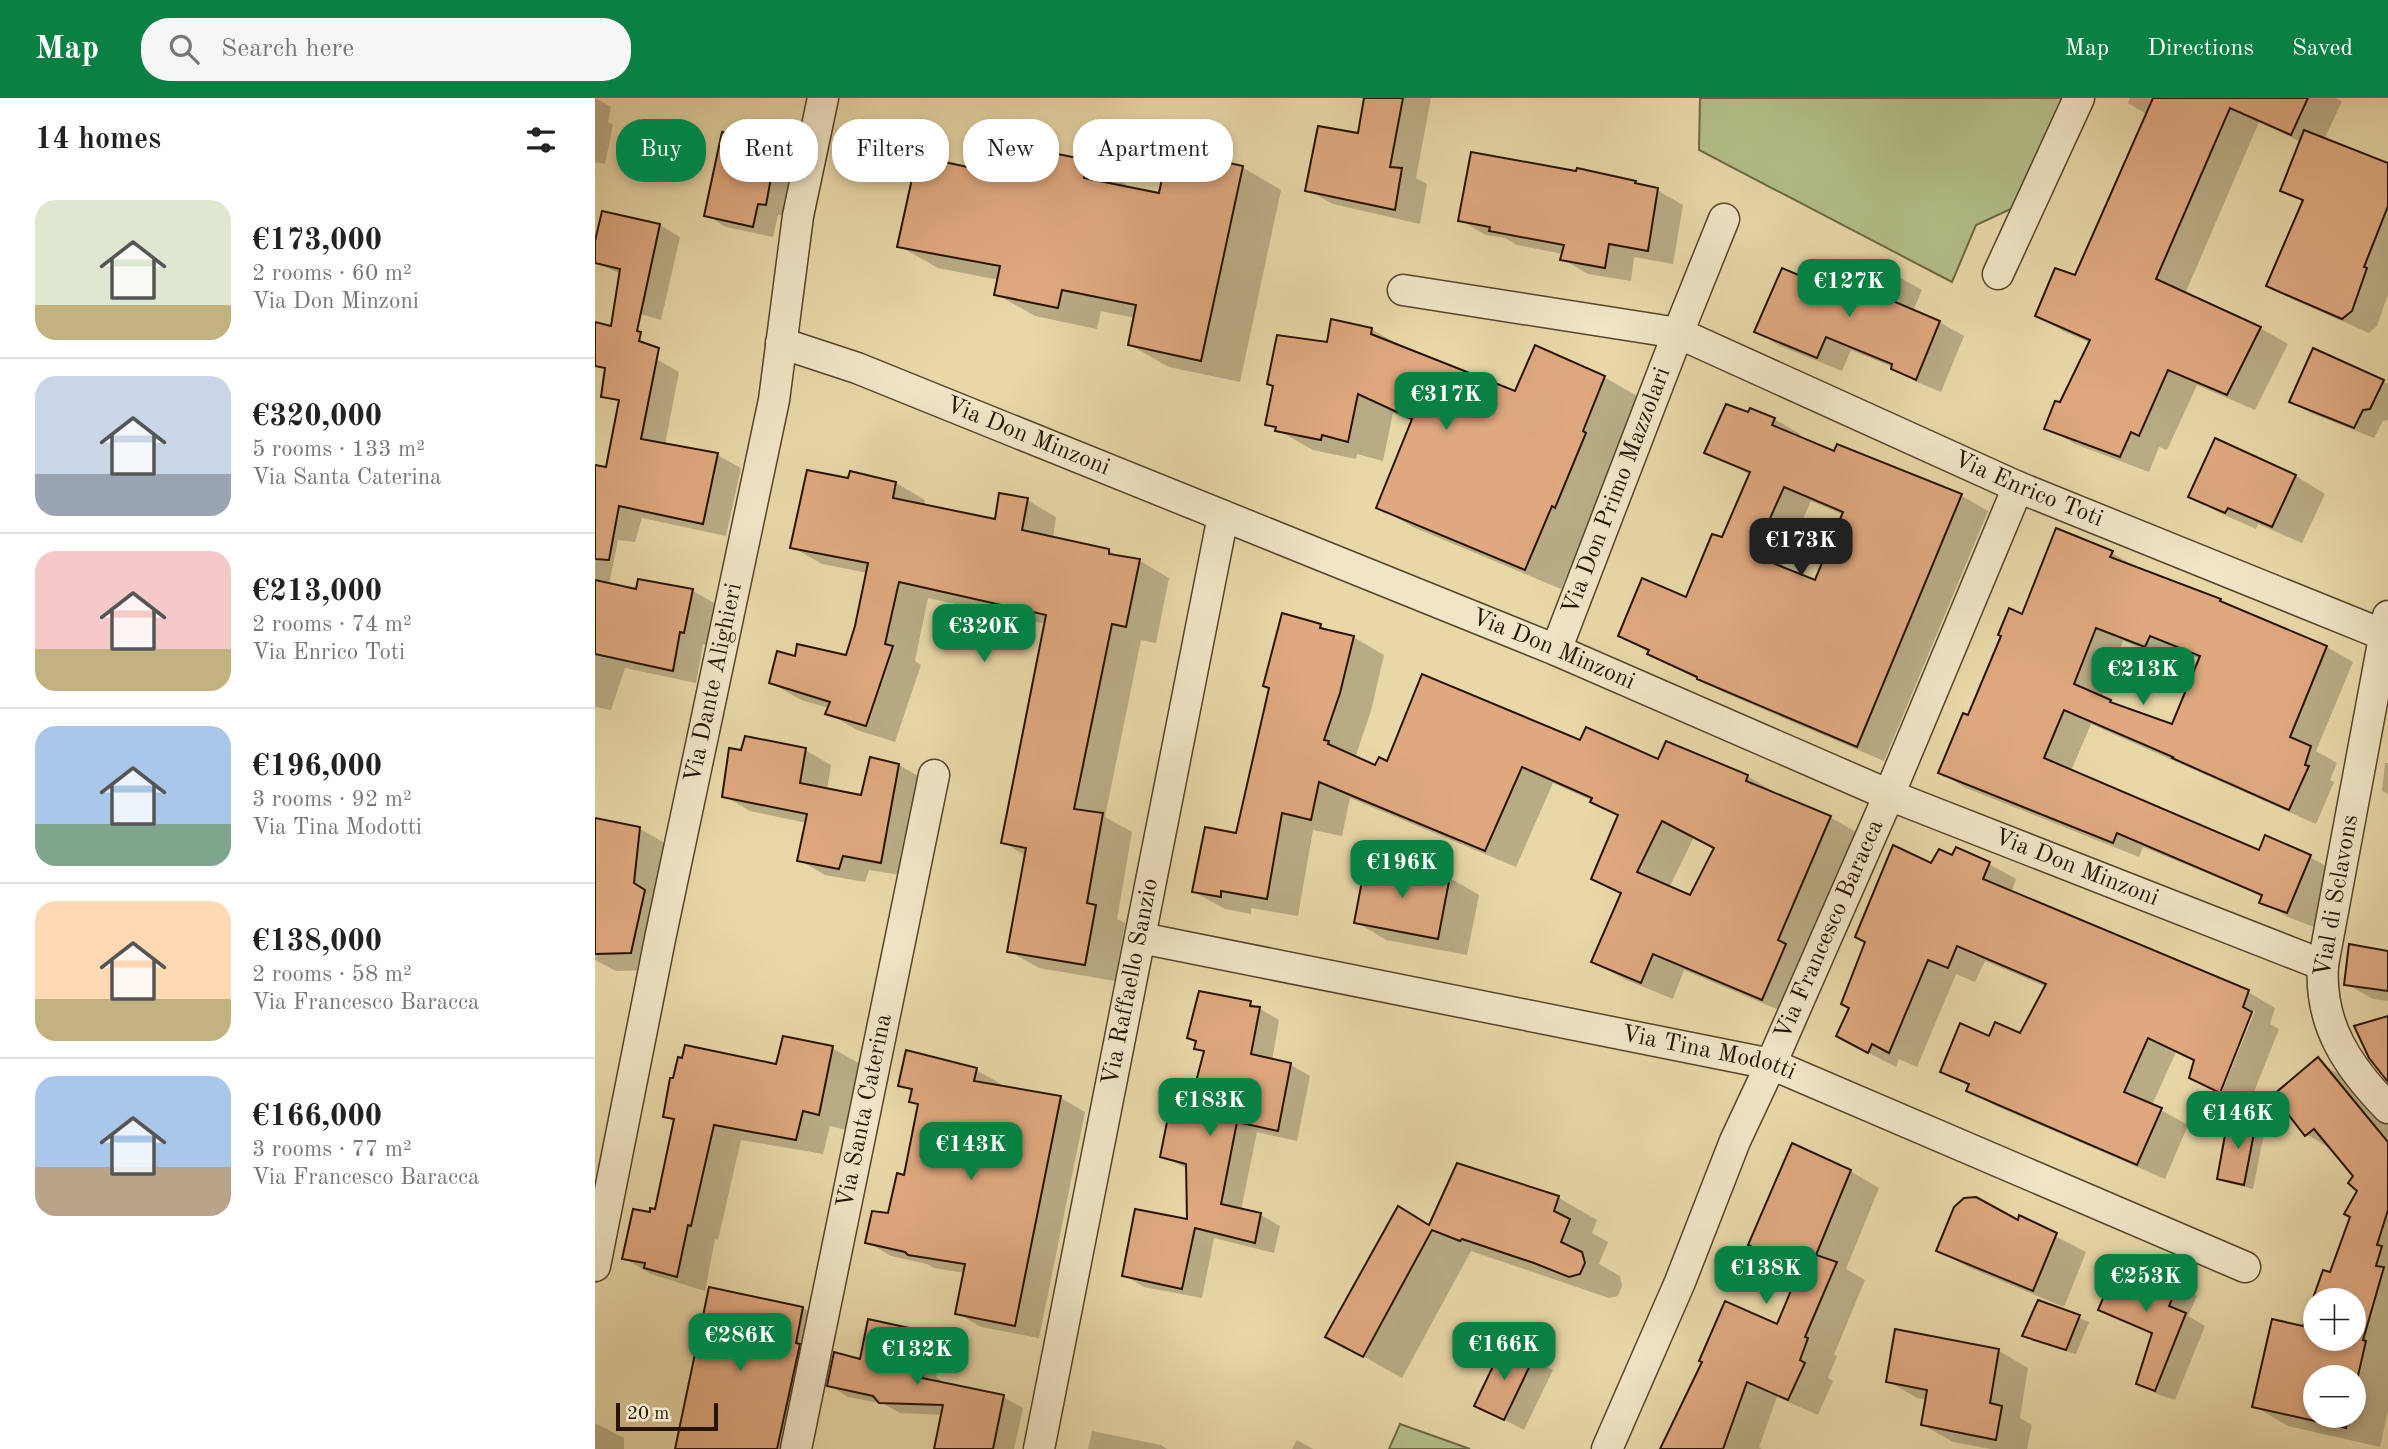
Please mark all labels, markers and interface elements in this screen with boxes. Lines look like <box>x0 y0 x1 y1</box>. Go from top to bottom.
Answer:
search box <box>141 18 631 81</box>
icon: search <box>165 30 203 68</box>
text: Map <box>35 33 99 66</box>
text: Search here <box>221 36 354 62</box>
text: Map <box>2065 37 2109 61</box>
text: Directions <box>2147 37 2254 61</box>
text: Saved <box>2292 37 2353 61</box>
chip: Buy <box>616 119 706 182</box>
chip: Rent <box>720 119 818 182</box>
chip: Filters <box>832 119 949 182</box>
chip: New <box>963 119 1059 182</box>
chip: Apartment <box>1073 119 1233 182</box>
icon: filters <box>522 121 560 159</box>
text: 14 homes <box>35 125 161 155</box>
text: €173,000 <box>252 226 382 256</box>
icon: home <box>91 228 175 312</box>
pin: €127K <box>1800 260 1898 319</box>
text: 2 rooms · 60 m² <box>252 262 412 285</box>
text: €127K <box>1813 270 1885 293</box>
text: Via Don Minzoni <box>252 290 419 313</box>
street label: Via Don Primo Mazzolari <box>1559 364 1675 618</box>
pin: €317K <box>1397 372 1495 432</box>
text: €317K <box>1410 383 1482 406</box>
street label: Via Don Minzoni <box>942 393 1113 481</box>
text: €320,000 <box>252 402 382 432</box>
icon: home <box>91 404 175 488</box>
text: 5 rooms · 133 m² <box>252 438 425 461</box>
street label: Via Enrico Toti <box>1950 447 2106 532</box>
text: Via Santa Caterina <box>252 466 441 489</box>
pin: €173K <box>1752 518 1850 578</box>
text: €173K <box>1765 529 1837 552</box>
text: €213,000 <box>252 577 382 607</box>
icon: home <box>91 579 175 663</box>
street label: Via Dante Alighieri <box>681 581 747 785</box>
pin: €320K <box>935 604 1033 664</box>
street label: Via Don Minzoni <box>1468 605 1638 695</box>
text: 2 rooms · 74 m² <box>252 613 412 636</box>
text: €320K <box>948 615 1020 638</box>
text: Via Enrico Toti <box>252 641 405 664</box>
pin: €213K <box>2094 648 2192 707</box>
text: €213K <box>2107 658 2179 681</box>
text: €196,000 <box>252 752 382 782</box>
icon: home <box>91 754 175 838</box>
text: 3 rooms · 92 m² <box>252 788 412 811</box>
street label: Vial di Sclavons <box>2311 813 2363 979</box>
text: Via Tina Modotti <box>252 816 422 839</box>
street label: Via Francesco Baracca <box>1771 816 1889 1043</box>
street label: Via Don Minzoni <box>1991 825 2162 911</box>
pin: €196K <box>1353 840 1451 900</box>
text: €196K <box>1366 851 1438 874</box>
street label: Via Raffaello Sanzio <box>1099 876 1163 1088</box>
text: €138,000 <box>252 927 382 957</box>
icon: home <box>91 929 175 1013</box>
text: 2 rooms · 58 m² <box>252 963 412 986</box>
text: Via Francesco Baracca <box>252 991 479 1014</box>
street label: Via Santa Caterina <box>834 1012 897 1210</box>
street label: Via Tina Modotti <box>1619 1022 1799 1085</box>
pin: €183K <box>1161 1079 1259 1138</box>
text: €183K <box>1174 1089 1246 1112</box>
pin: €146K <box>2189 1091 2287 1151</box>
text: €166,000 <box>252 1102 382 1132</box>
text: €146K <box>2202 1102 2274 1125</box>
icon: home <box>91 1104 175 1188</box>
pin: €143K <box>922 1122 1020 1182</box>
text: €143K <box>935 1133 1007 1156</box>
text: 3 rooms · 77 m² <box>252 1138 412 1161</box>
text: Via Francesco Baracca <box>252 1166 479 1189</box>
pin: €138K <box>1717 1246 1815 1306</box>
pin: €253K <box>2097 1254 2195 1314</box>
text: €138K <box>1730 1257 1802 1280</box>
text: €253K <box>2110 1265 2182 1288</box>
map controls <box>2303 1288 2366 1428</box>
button: + <box>2303 1288 2366 1351</box>
pin: €286K <box>691 1314 789 1373</box>
pin: €166K <box>1455 1322 1553 1382</box>
text: €286K <box>704 1324 776 1347</box>
pin: €132K <box>868 1328 966 1387</box>
text: €166K <box>1468 1333 1540 1356</box>
text: €132K <box>881 1338 953 1361</box>
button: − <box>2303 1365 2366 1428</box>
scale bar <box>616 1400 717 1432</box>
text: 20 m <box>627 1405 669 1424</box>

